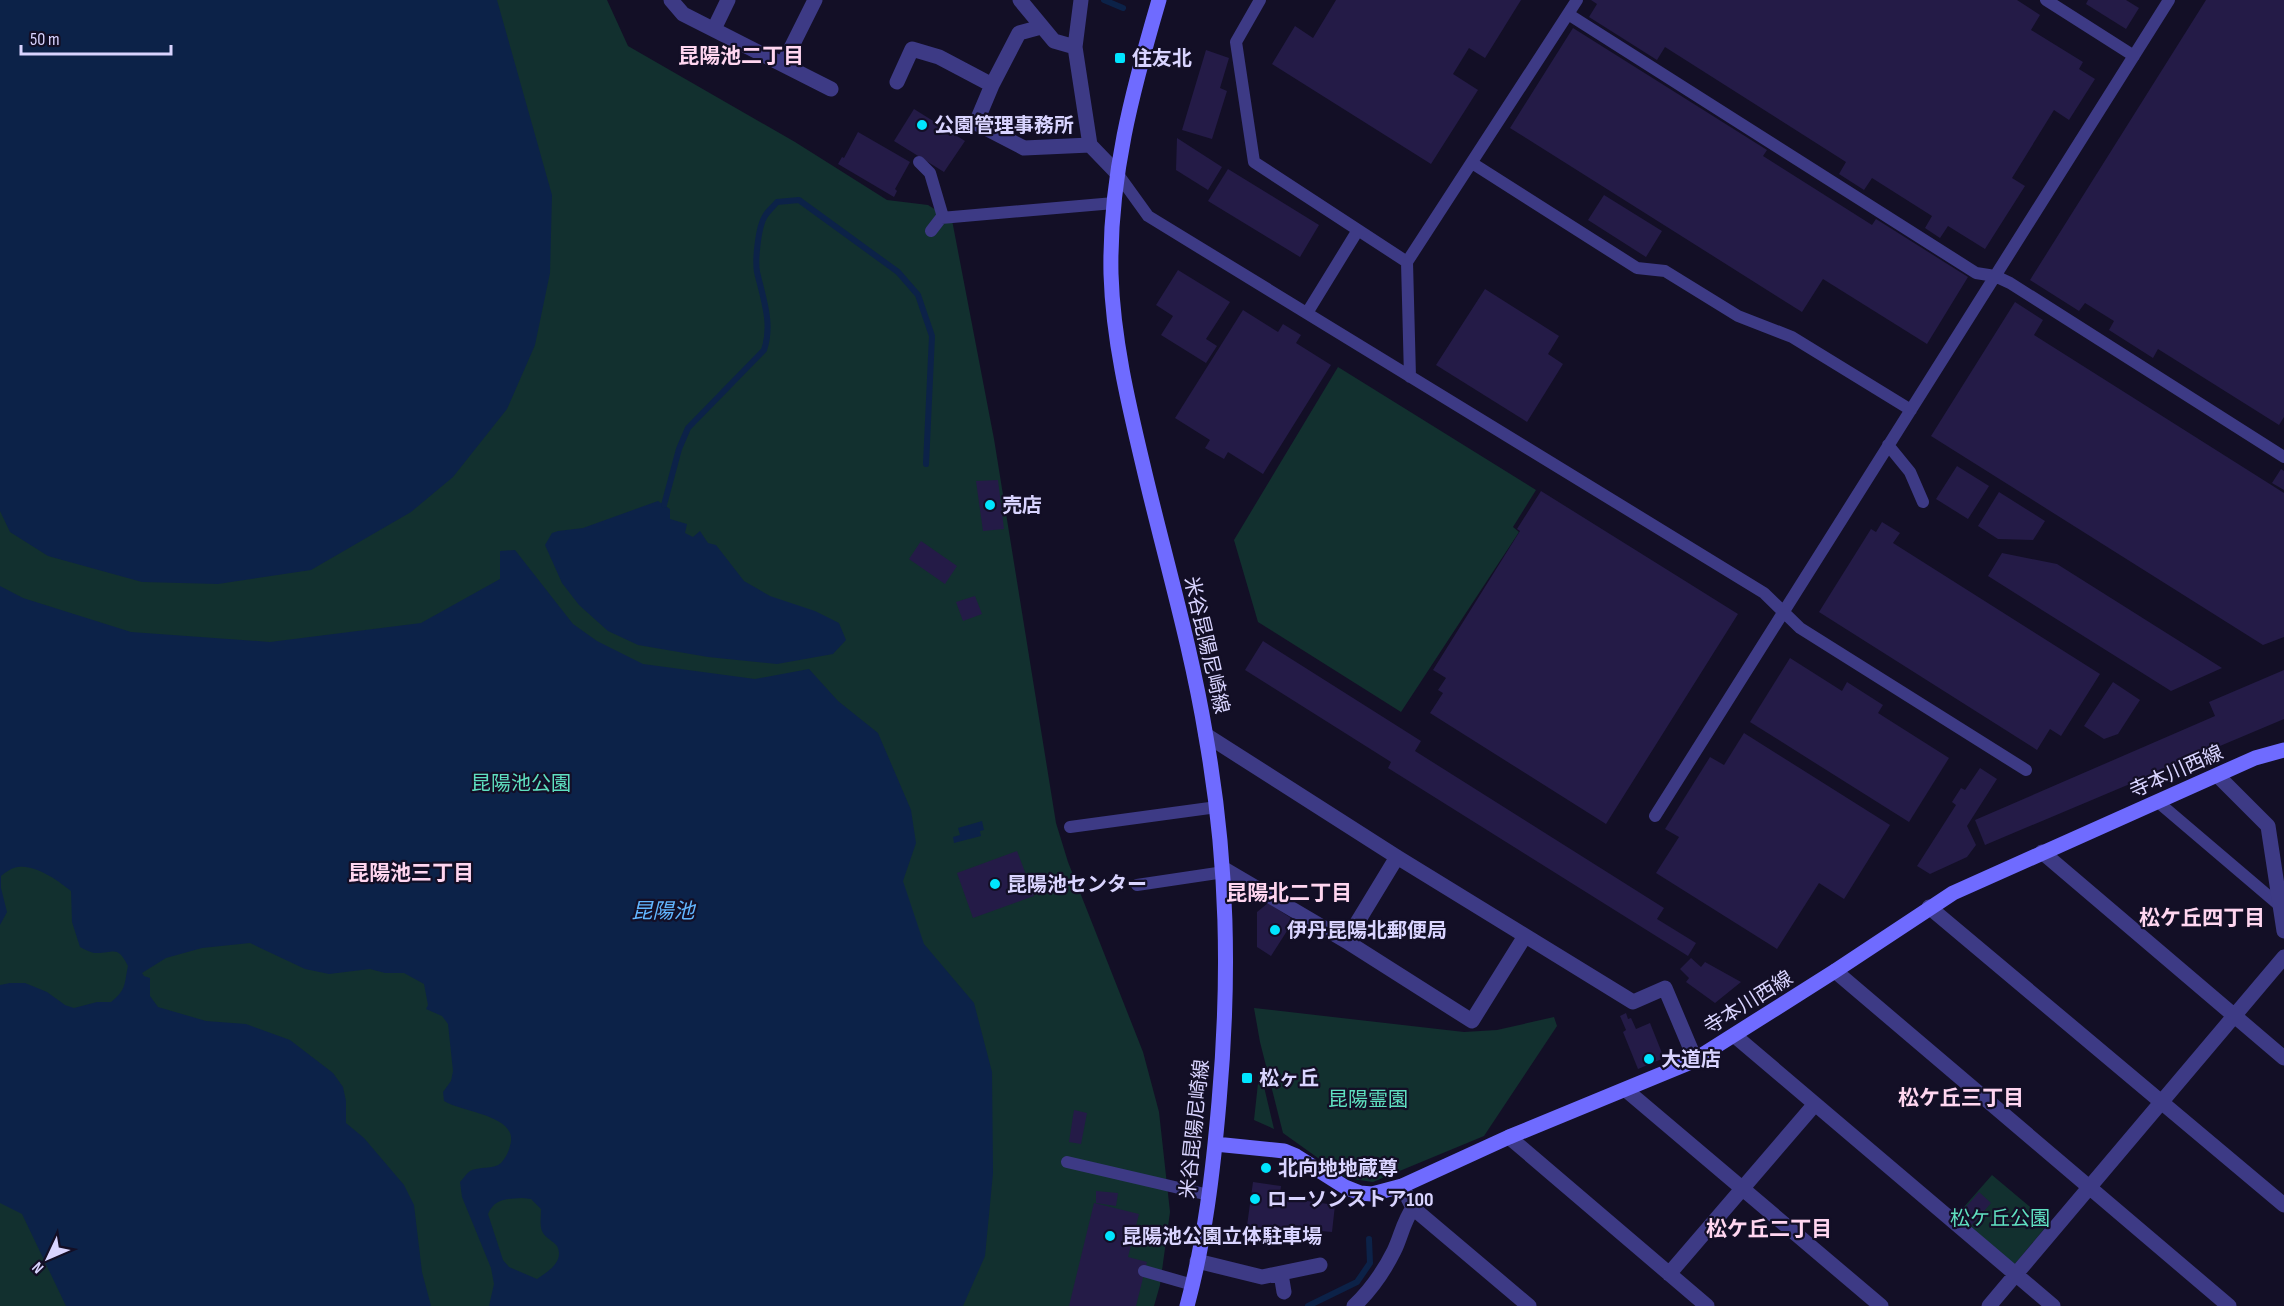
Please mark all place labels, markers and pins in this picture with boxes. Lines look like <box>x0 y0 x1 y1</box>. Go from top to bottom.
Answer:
place label: 住友北 <box>1132 47 1192 71</box>
marker: 住友北 <box>1113 51 1127 65</box>
place label: 公園管理事務所 <box>934 114 1074 138</box>
marker: 公園管理事務所 <box>915 118 929 132</box>
place label: 売店 <box>1002 494 1042 518</box>
marker: 売店 <box>983 498 997 512</box>
place label: 昆陽池センター <box>1007 873 1147 897</box>
marker: 昆陽池センター <box>988 877 1002 891</box>
place label: 伊丹昆陽北郵便局 <box>1287 919 1447 943</box>
marker: 伊丹昆陽北郵便局 <box>1268 923 1282 937</box>
place label: 大道店 <box>1661 1048 1721 1072</box>
marker: 大道店 <box>1642 1052 1656 1066</box>
place label: 松ヶ丘 <box>1259 1067 1319 1091</box>
marker: 松ヶ丘 <box>1240 1071 1254 1085</box>
place label: 北向地地蔵尊 <box>1278 1157 1398 1181</box>
marker: 北向地地蔵尊 <box>1259 1161 1273 1175</box>
place label: ローソンストア100 <box>1267 1188 1433 1212</box>
marker: ローソンストア100 <box>1248 1192 1262 1206</box>
place label: 昆陽池公園立体駐車場 <box>1122 1225 1322 1249</box>
marker: 昆陽池公園立体駐車場 <box>1103 1229 1117 1243</box>

